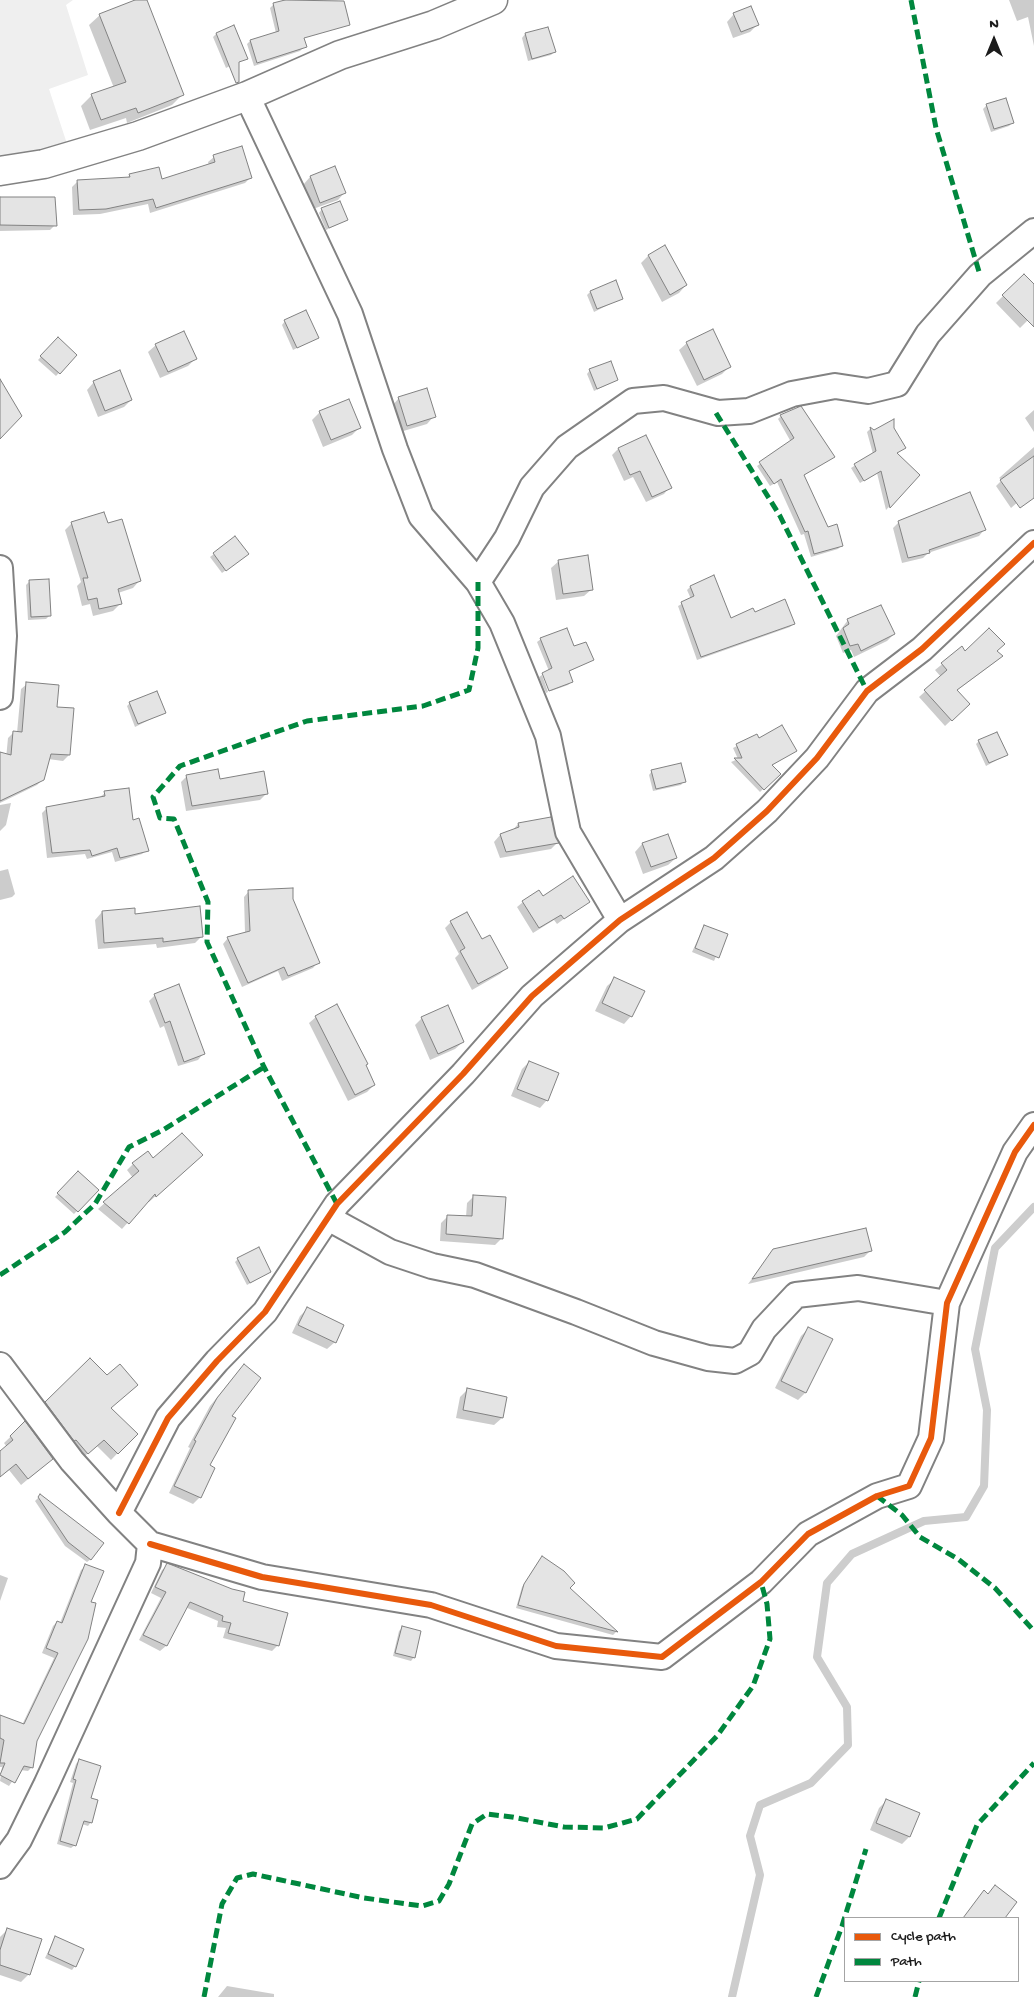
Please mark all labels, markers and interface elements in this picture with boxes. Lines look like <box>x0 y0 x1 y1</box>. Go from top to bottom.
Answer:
north arrow <box>969 15 1019 65</box>
text: N <box>989 16 999 33</box>
legend <box>844 1917 1019 1982</box>
text: Cycle path <box>891 1928 956 1946</box>
text: Path <box>891 1953 922 1971</box>

